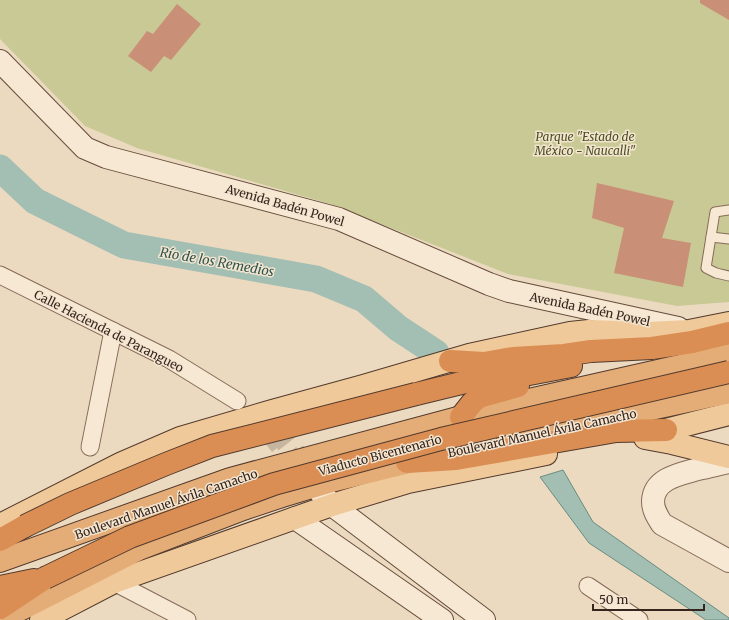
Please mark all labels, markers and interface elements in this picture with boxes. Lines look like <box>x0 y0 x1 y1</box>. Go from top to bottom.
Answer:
park label: Parque "Estado de México - Naucalli" <box>533 129 636 158</box>
street label: Avenida Badén Powel <box>223 181 346 229</box>
water label: Río de los Remedios <box>159 244 276 281</box>
street label: Calle Hacienda de Parangueo <box>32 287 186 375</box>
street label: Avenida Badén Powel <box>527 289 652 329</box>
street label: Boulevard Manuel Ávila Camacho <box>446 406 638 460</box>
street label: Viaducto Bicentenario <box>316 431 443 479</box>
street label: Boulevard Manuel Ávila Camacho <box>73 466 259 542</box>
scale bar <box>593 586 704 612</box>
text: 50 m <box>599 592 628 607</box>

